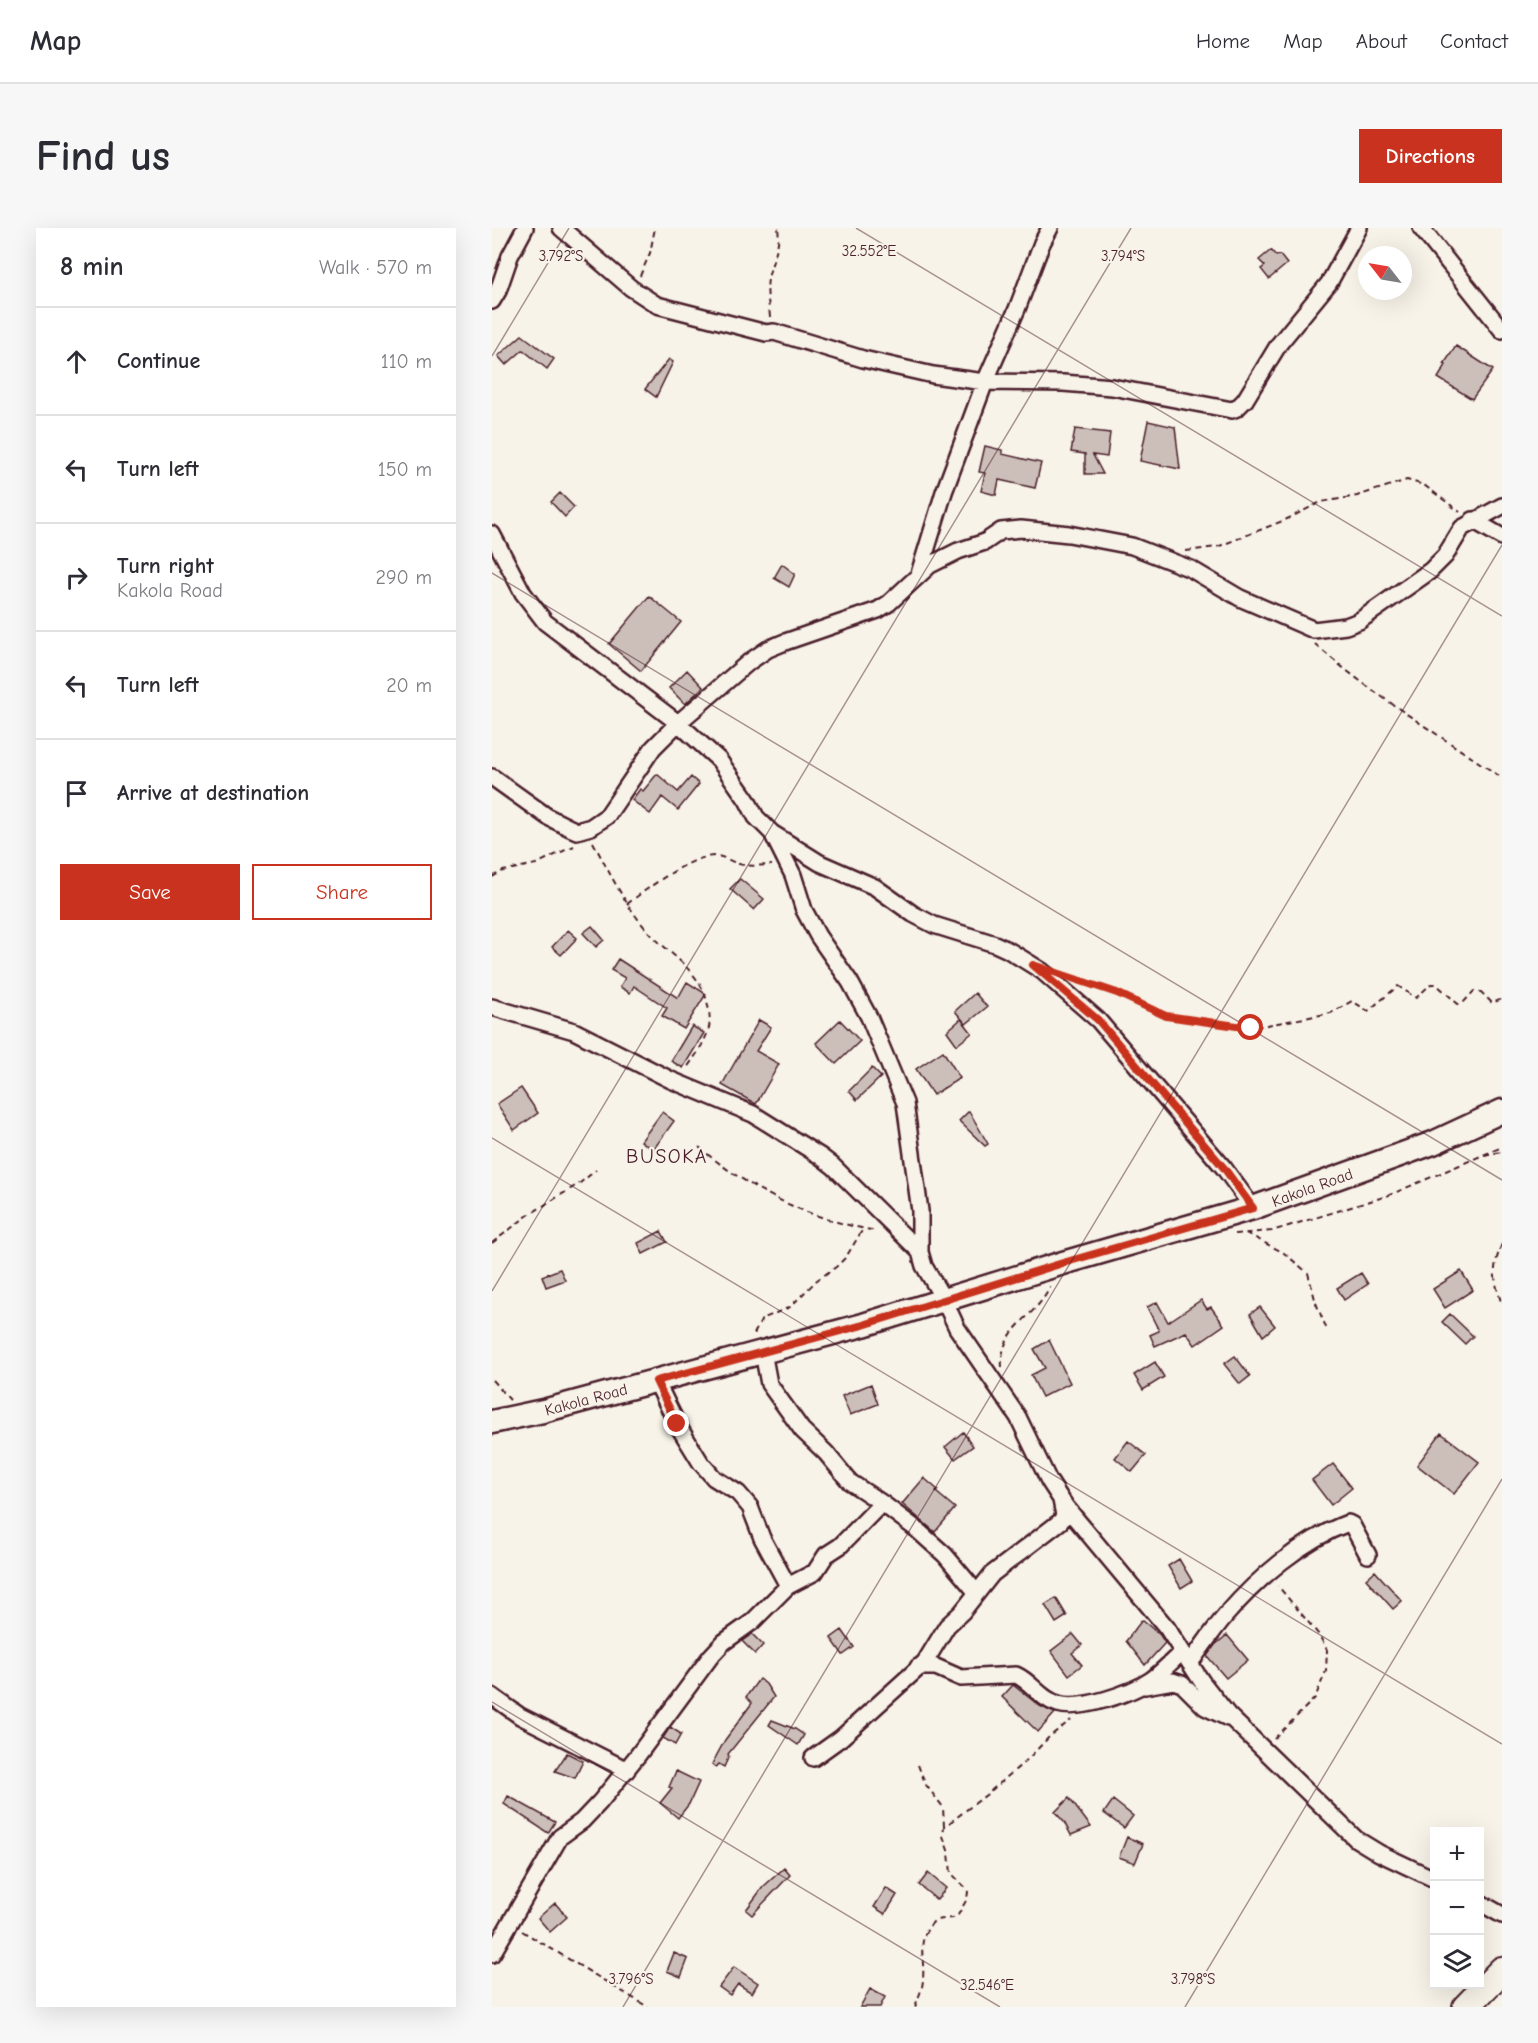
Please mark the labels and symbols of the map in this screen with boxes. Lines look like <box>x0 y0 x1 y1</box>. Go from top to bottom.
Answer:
text: 32.552°E <box>842 242 896 260</box>
north arrow <box>1358 246 1412 300</box>
text: 3.792°S <box>539 247 583 265</box>
text: 3.794°S <box>1101 247 1145 265</box>
route start <box>1237 1014 1263 1040</box>
district label: BUSOKA <box>626 1145 708 1168</box>
street label: Kakola Road <box>1269 1165 1355 1211</box>
street label: Kakola Road <box>543 1380 630 1420</box>
route end <box>663 1410 689 1436</box>
text: 3.796°S <box>608 1970 654 1988</box>
text: 3.798°S <box>1171 1970 1215 1988</box>
text: 32.546°E <box>960 1976 1014 1994</box>

